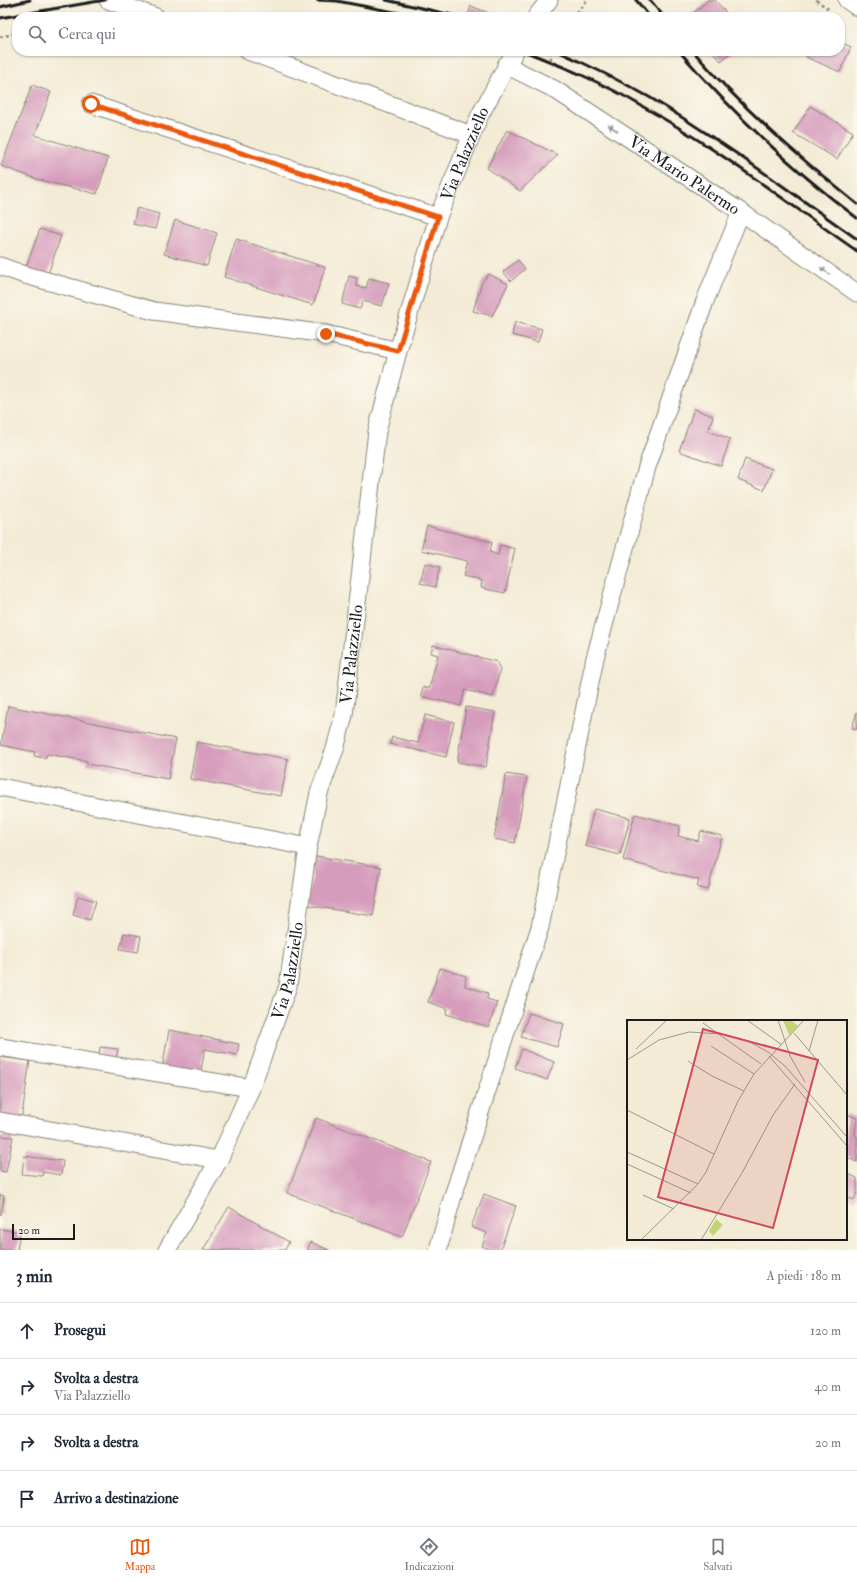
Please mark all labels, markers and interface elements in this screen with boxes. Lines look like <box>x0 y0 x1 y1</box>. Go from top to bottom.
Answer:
search box <box>12 12 845 56</box>
icon: search <box>26 23 48 45</box>
text: Cerca qui <box>58 25 116 44</box>
route start <box>82 95 100 113</box>
street label: Via Palazziello <box>435 103 493 204</box>
one-way arrow <box>607 124 619 131</box>
street label: Via Mario Palermo <box>625 131 744 219</box>
one-way arrow <box>820 267 830 275</box>
route end <box>317 325 335 343</box>
street label: Via Palazziello <box>335 603 367 705</box>
street label: Via Palazziello <box>266 920 308 1023</box>
inset map <box>627 1020 847 1240</box>
scale bar <box>12 1222 75 1241</box>
text: 20 m <box>18 1224 40 1237</box>
text: 3 min <box>16 1266 53 1287</box>
text: A piedi · 180 m <box>767 1268 841 1284</box>
icon: ahead <box>16 1320 38 1342</box>
text: Prosegui <box>54 1321 106 1340</box>
text: 120 m <box>810 1323 841 1339</box>
text: Svolta a destra <box>54 1369 138 1388</box>
icon: right <box>16 1376 38 1398</box>
text: 40 m <box>815 1379 841 1395</box>
text: Via Palazziello <box>54 1388 130 1404</box>
icon: right <box>16 1432 38 1454</box>
text: Svolta a destra <box>54 1433 138 1452</box>
text: 20 m <box>815 1435 841 1451</box>
icon: arrive <box>16 1488 38 1510</box>
text: Arrivo a destinazione <box>54 1489 179 1508</box>
tab: Mappa <box>125 1536 155 1573</box>
tab: Indicazioni <box>405 1536 454 1573</box>
tab: Salvati <box>703 1536 732 1573</box>

